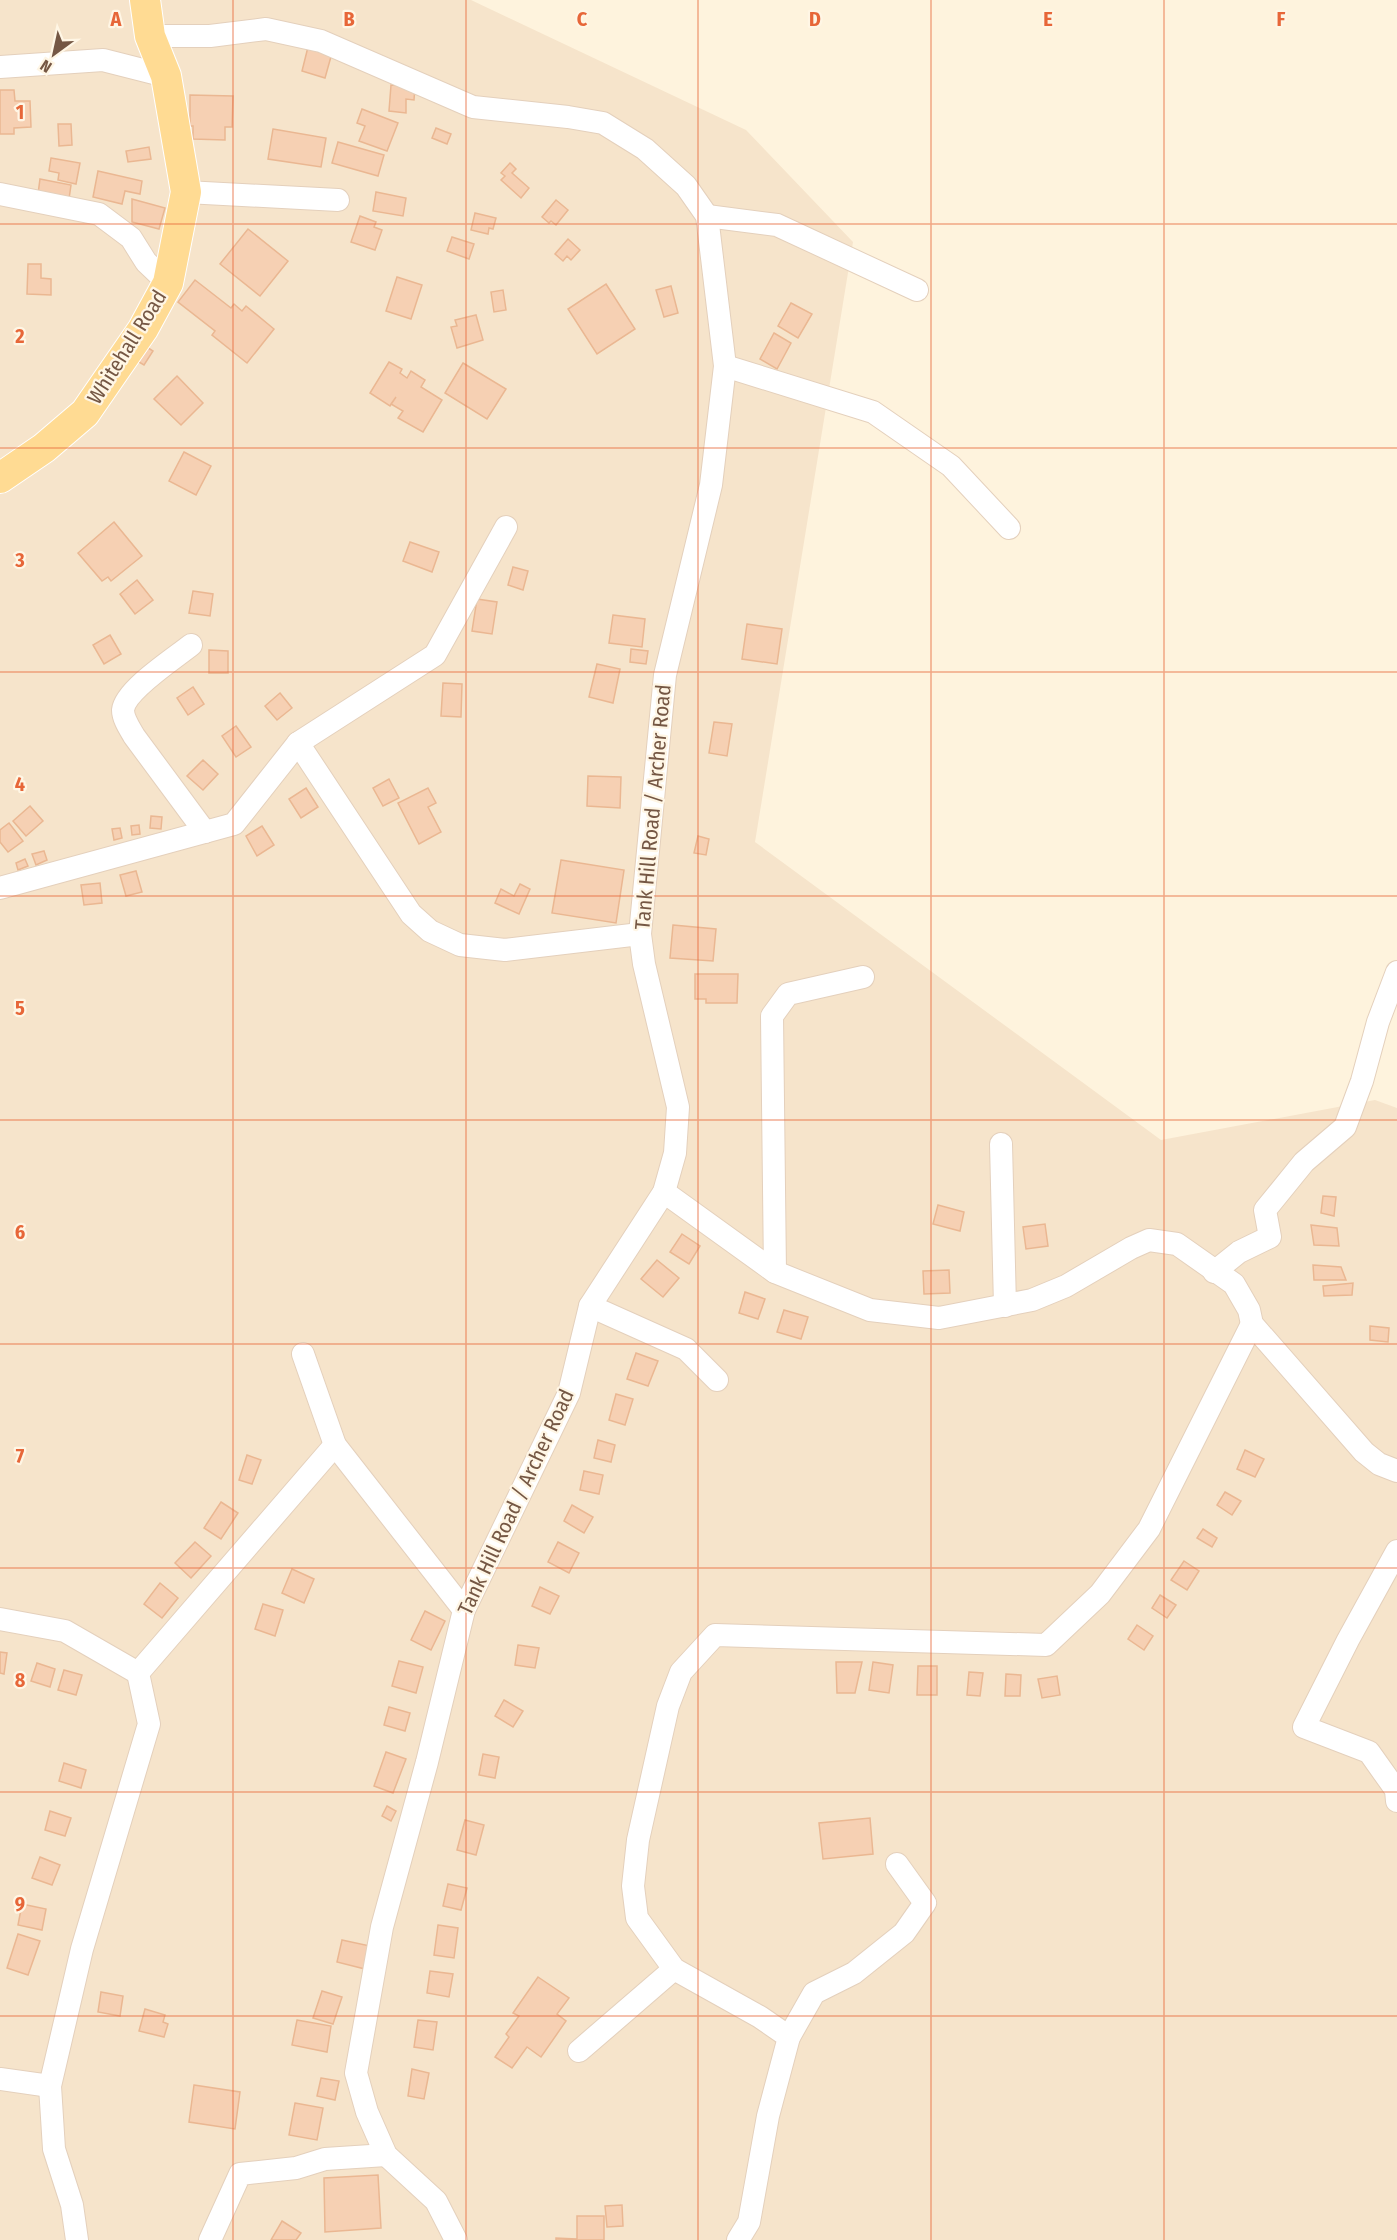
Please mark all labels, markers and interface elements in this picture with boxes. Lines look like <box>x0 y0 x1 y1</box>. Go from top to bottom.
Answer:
text: A <box>110 7 123 31</box>
text: B <box>343 7 355 31</box>
text: C <box>577 7 588 31</box>
text: D <box>809 7 821 31</box>
text: E <box>1043 7 1053 31</box>
text: F <box>1277 7 1286 31</box>
north arrow <box>24 24 84 84</box>
text: N <box>37 56 55 77</box>
text: 1 <box>16 100 24 124</box>
street label: Whitehall Road <box>82 285 172 409</box>
text: 2 <box>14 324 25 348</box>
text: 3 <box>14 548 25 572</box>
street label: Tank Hill Road / Archer Road <box>629 683 677 931</box>
text: 4 <box>15 772 25 796</box>
text: 5 <box>15 996 25 1020</box>
text: 6 <box>15 1220 25 1244</box>
street label: Tank Hill Road / Archer Road <box>452 1385 580 1619</box>
text: 7 <box>16 1444 25 1468</box>
text: 8 <box>15 1668 26 1692</box>
text: 9 <box>15 1892 25 1916</box>

